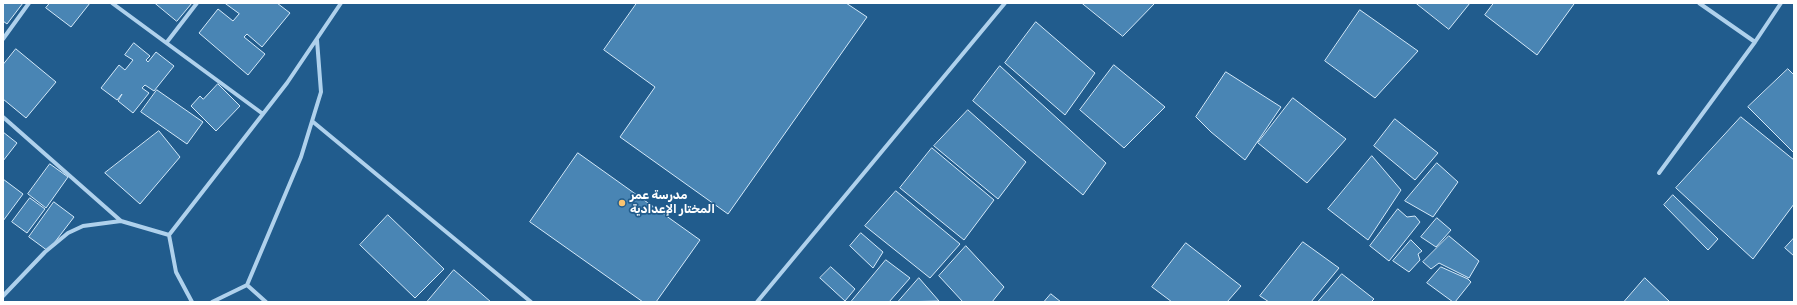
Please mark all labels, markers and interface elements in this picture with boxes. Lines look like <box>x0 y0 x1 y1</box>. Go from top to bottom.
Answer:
place label: مدرسة عمر المختار الإعدادية <box>630 189 715 217</box>
marker: مدرسة عمر المختار الإعدادية <box>617 198 627 208</box>

